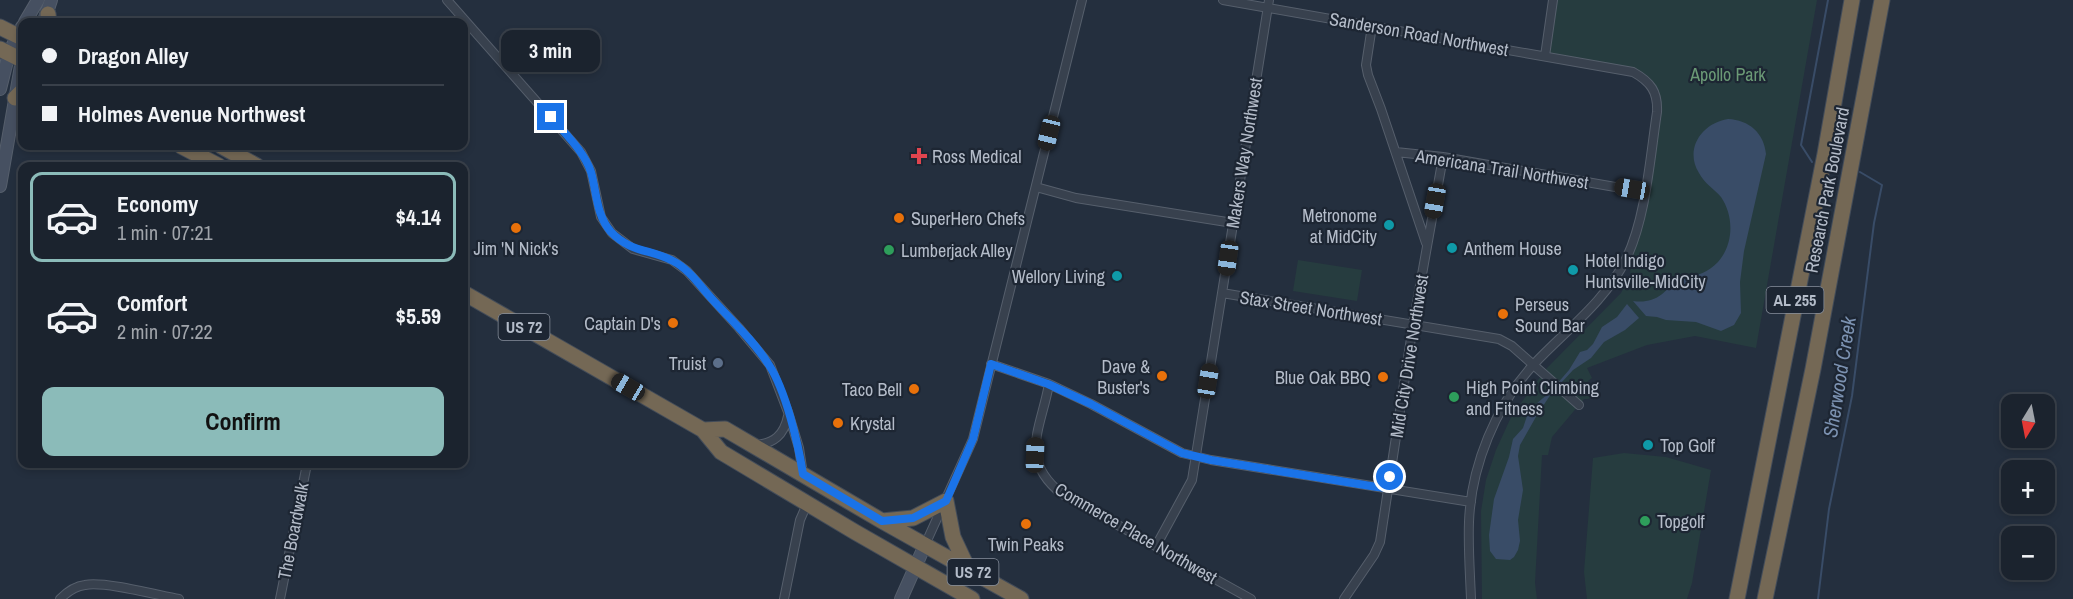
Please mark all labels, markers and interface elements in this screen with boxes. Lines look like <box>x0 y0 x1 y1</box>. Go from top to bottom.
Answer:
street label: Sanderson Road Northwest <box>1328 6 1510 62</box>
callout: 3 min <box>502 30 600 72</box>
text: 3 min <box>529 37 572 64</box>
text: Dragon Alley <box>78 41 189 71</box>
park label: Apollo Park <box>1689 62 1766 87</box>
street label: Makers Way Northwest <box>1220 76 1268 230</box>
text: Holmes Avenue Northwest <box>78 99 305 129</box>
route end <box>537 103 564 130</box>
street label: Research Park Boulevard <box>1799 105 1855 275</box>
car <box>1036 113 1062 153</box>
street label: Americana Trail Northwest <box>1413 143 1590 195</box>
place label: Ross Medical <box>932 144 1021 169</box>
marker: Ross Medical <box>910 147 928 165</box>
car <box>1613 177 1651 201</box>
car <box>1423 182 1447 220</box>
text: Economy <box>117 189 198 219</box>
icon: car <box>45 190 99 244</box>
text: $4.14 <box>396 202 441 232</box>
place label: Metronome at MidCity <box>1302 203 1378 249</box>
place label: SuperHero Chefs <box>911 206 1025 231</box>
marker: SuperHero Chefs <box>892 211 906 225</box>
marker: Metronome at MidCity <box>1382 218 1396 232</box>
text: 1 min · 07:21 <box>117 219 213 246</box>
marker: Jim 'N Nick's <box>509 221 523 235</box>
place label: Jim 'N Nick's <box>473 236 559 261</box>
place label: Anthem House <box>1463 236 1562 261</box>
place label: Lumberjack Alley <box>901 238 1013 263</box>
car <box>1217 239 1239 277</box>
marker: Anthem House <box>1445 241 1459 255</box>
marker: Lumberjack Alley <box>882 243 896 257</box>
place label: Hotel Indigo Huntsville-MidCity <box>1585 248 1706 294</box>
marker: Hotel Indigo Huntsville-MidCity <box>1566 263 1580 277</box>
place label: Wellory Living <box>1012 264 1106 289</box>
marker: Wellory Living <box>1110 269 1124 283</box>
street label: Mid City Drive Northwest <box>1384 273 1434 439</box>
street label: Stax Street Northwest <box>1238 284 1384 332</box>
road number: AL 255 <box>1766 287 1824 313</box>
text: Comfort <box>117 288 187 318</box>
icon: car <box>45 289 99 343</box>
place label: Perseus Sound Bar <box>1515 292 1585 338</box>
text: $5.59 <box>396 301 441 331</box>
marker: Perseus Sound Bar <box>1496 307 1510 321</box>
place label: Captain D's <box>584 311 661 336</box>
road number: US 72 <box>498 314 550 340</box>
water label: Sherwood Creek <box>1816 314 1862 439</box>
marker: Captain D's <box>666 316 680 330</box>
text: 2 min · 07:22 <box>117 318 213 345</box>
place label: Truist <box>669 351 706 376</box>
place label: Dave & Buster's <box>1097 354 1150 400</box>
marker: Truist <box>711 356 725 370</box>
car <box>1196 362 1220 400</box>
place label: Blue Oak BBQ <box>1275 365 1371 390</box>
marker: Dave & Buster's <box>1155 369 1169 383</box>
car <box>608 370 648 404</box>
marker: Blue Oak BBQ <box>1376 370 1390 384</box>
place label: High Point Climbing and Fitness <box>1466 375 1600 421</box>
place label: Taco Bell <box>842 377 902 402</box>
marker: Taco Bell <box>907 382 921 396</box>
button: Confirm <box>42 387 444 456</box>
marker: High Point Climbing and Fitness <box>1447 390 1461 404</box>
north arrow <box>2001 394 2055 448</box>
map controls <box>2001 394 2055 580</box>
place label: Krystal <box>850 411 895 436</box>
marker: Krystal <box>831 416 845 430</box>
place label: Top Golf <box>1660 433 1716 458</box>
car <box>1025 437 1045 473</box>
marker: Top Golf <box>1641 438 1655 452</box>
button: + <box>2001 460 2055 514</box>
route start <box>1376 463 1403 490</box>
street label: Commerce Place Northwest <box>1050 476 1222 590</box>
street label: The Boardwalk <box>271 480 315 582</box>
place label: Topgolf <box>1657 509 1705 534</box>
marker: Topgolf <box>1638 514 1652 528</box>
marker: Twin Peaks <box>1019 517 1033 531</box>
button: − <box>2001 526 2055 580</box>
place label: Twin Peaks <box>988 532 1064 557</box>
road number: US 72 <box>948 559 998 585</box>

